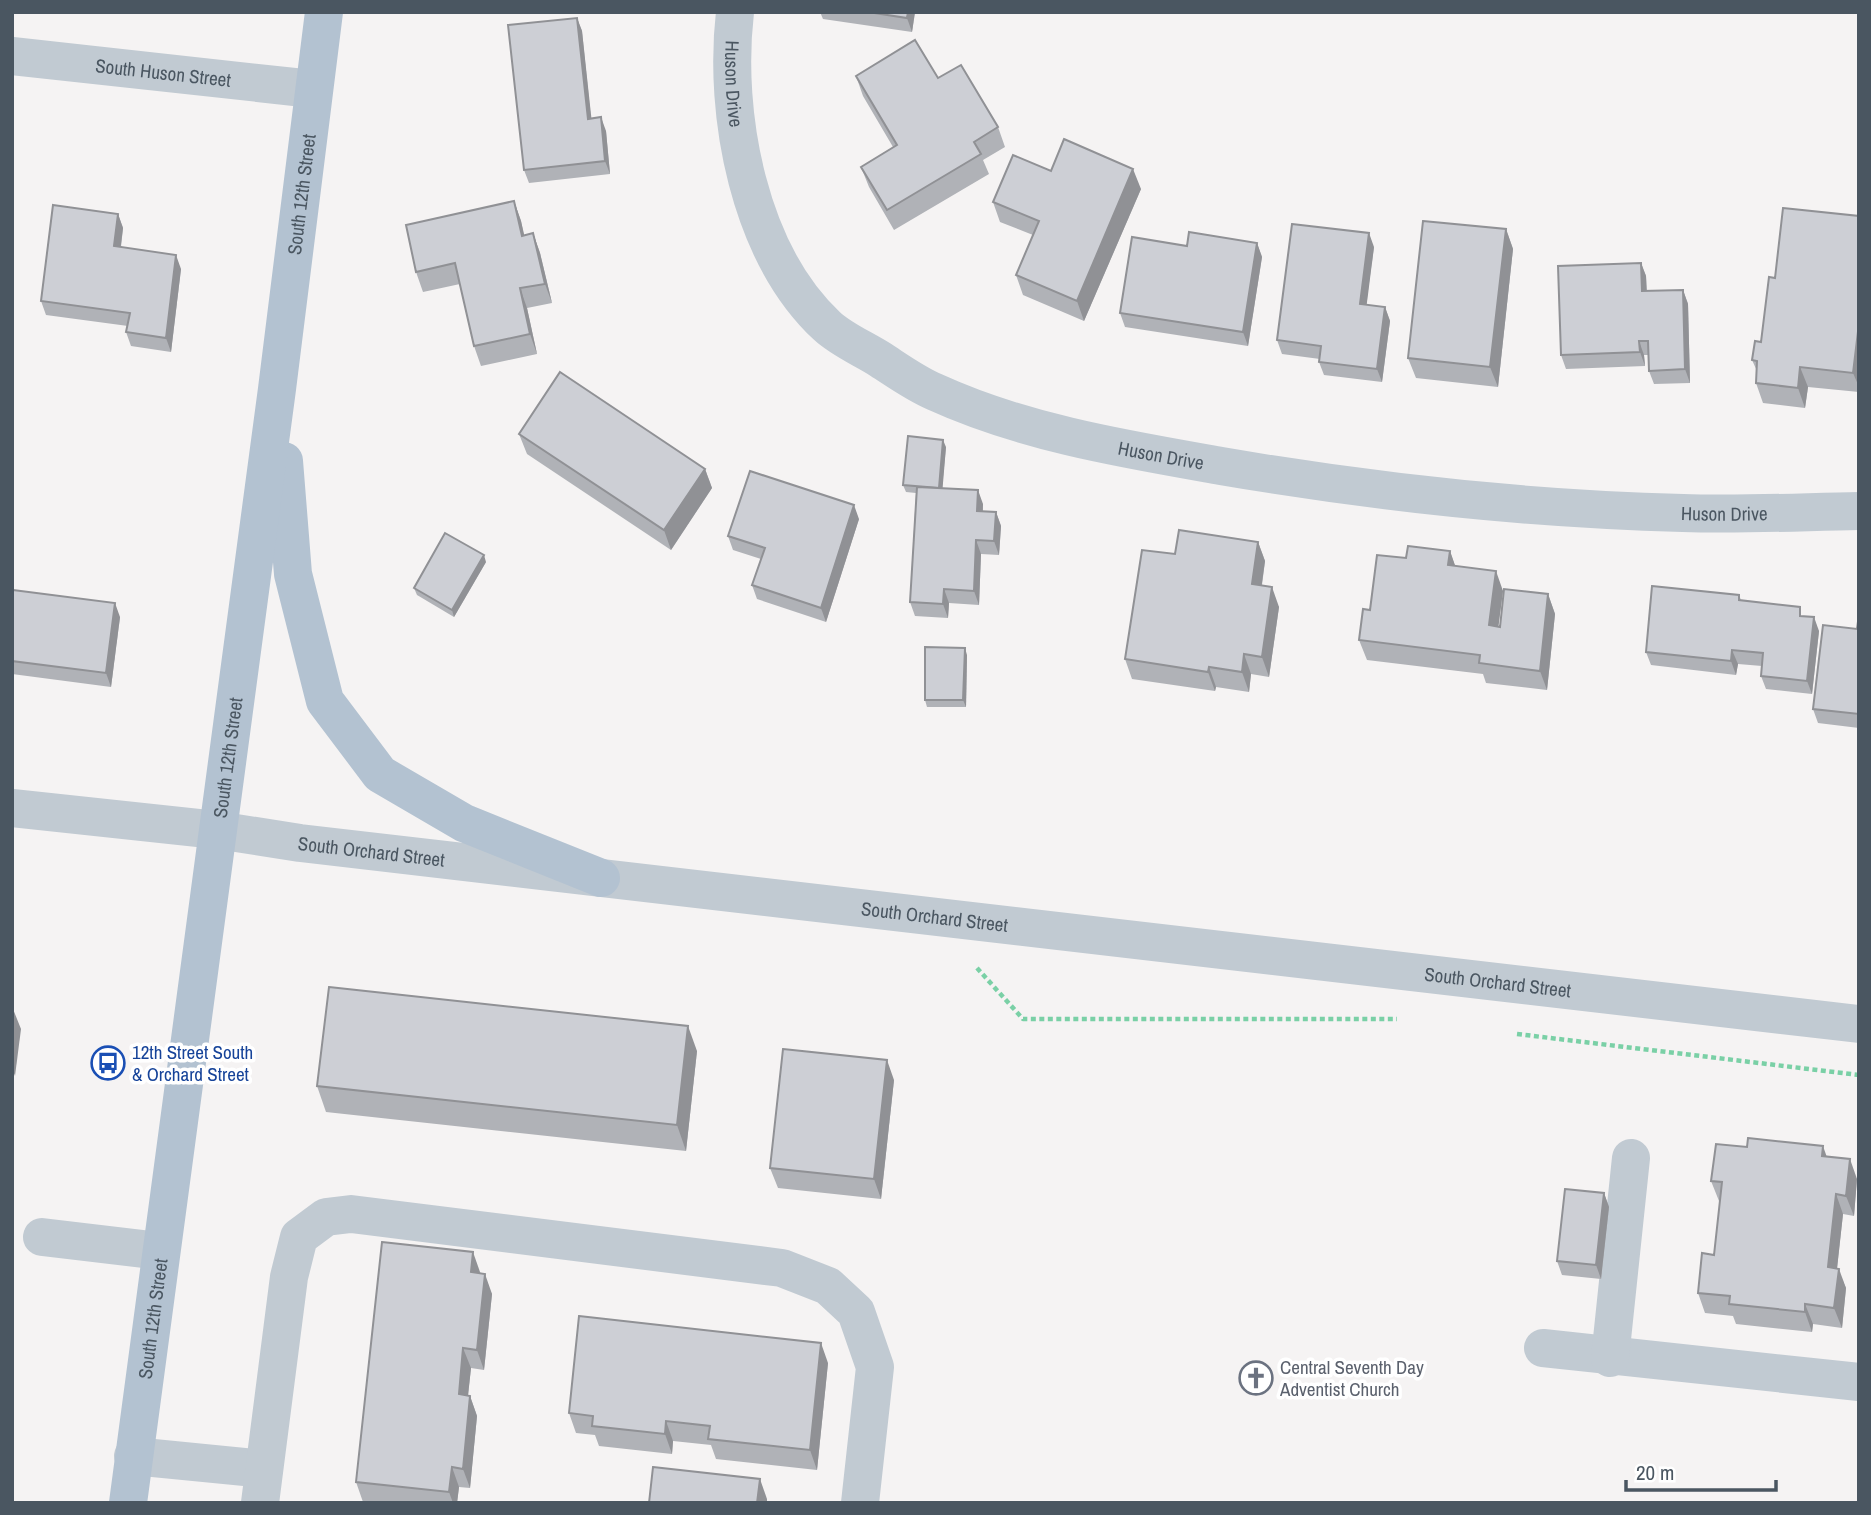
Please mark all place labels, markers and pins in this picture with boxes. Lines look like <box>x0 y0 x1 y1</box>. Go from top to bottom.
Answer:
place label: 12th Street South & Orchard Street <box>132 1039 253 1087</box>
bus stop icon: 12th Street South & Orchard Street <box>89 1044 127 1082</box>
place label: Central Seventh Day Adventist Church <box>1279 1354 1424 1402</box>
church icon: Central Seventh Day Adventist Church <box>1237 1359 1275 1397</box>

